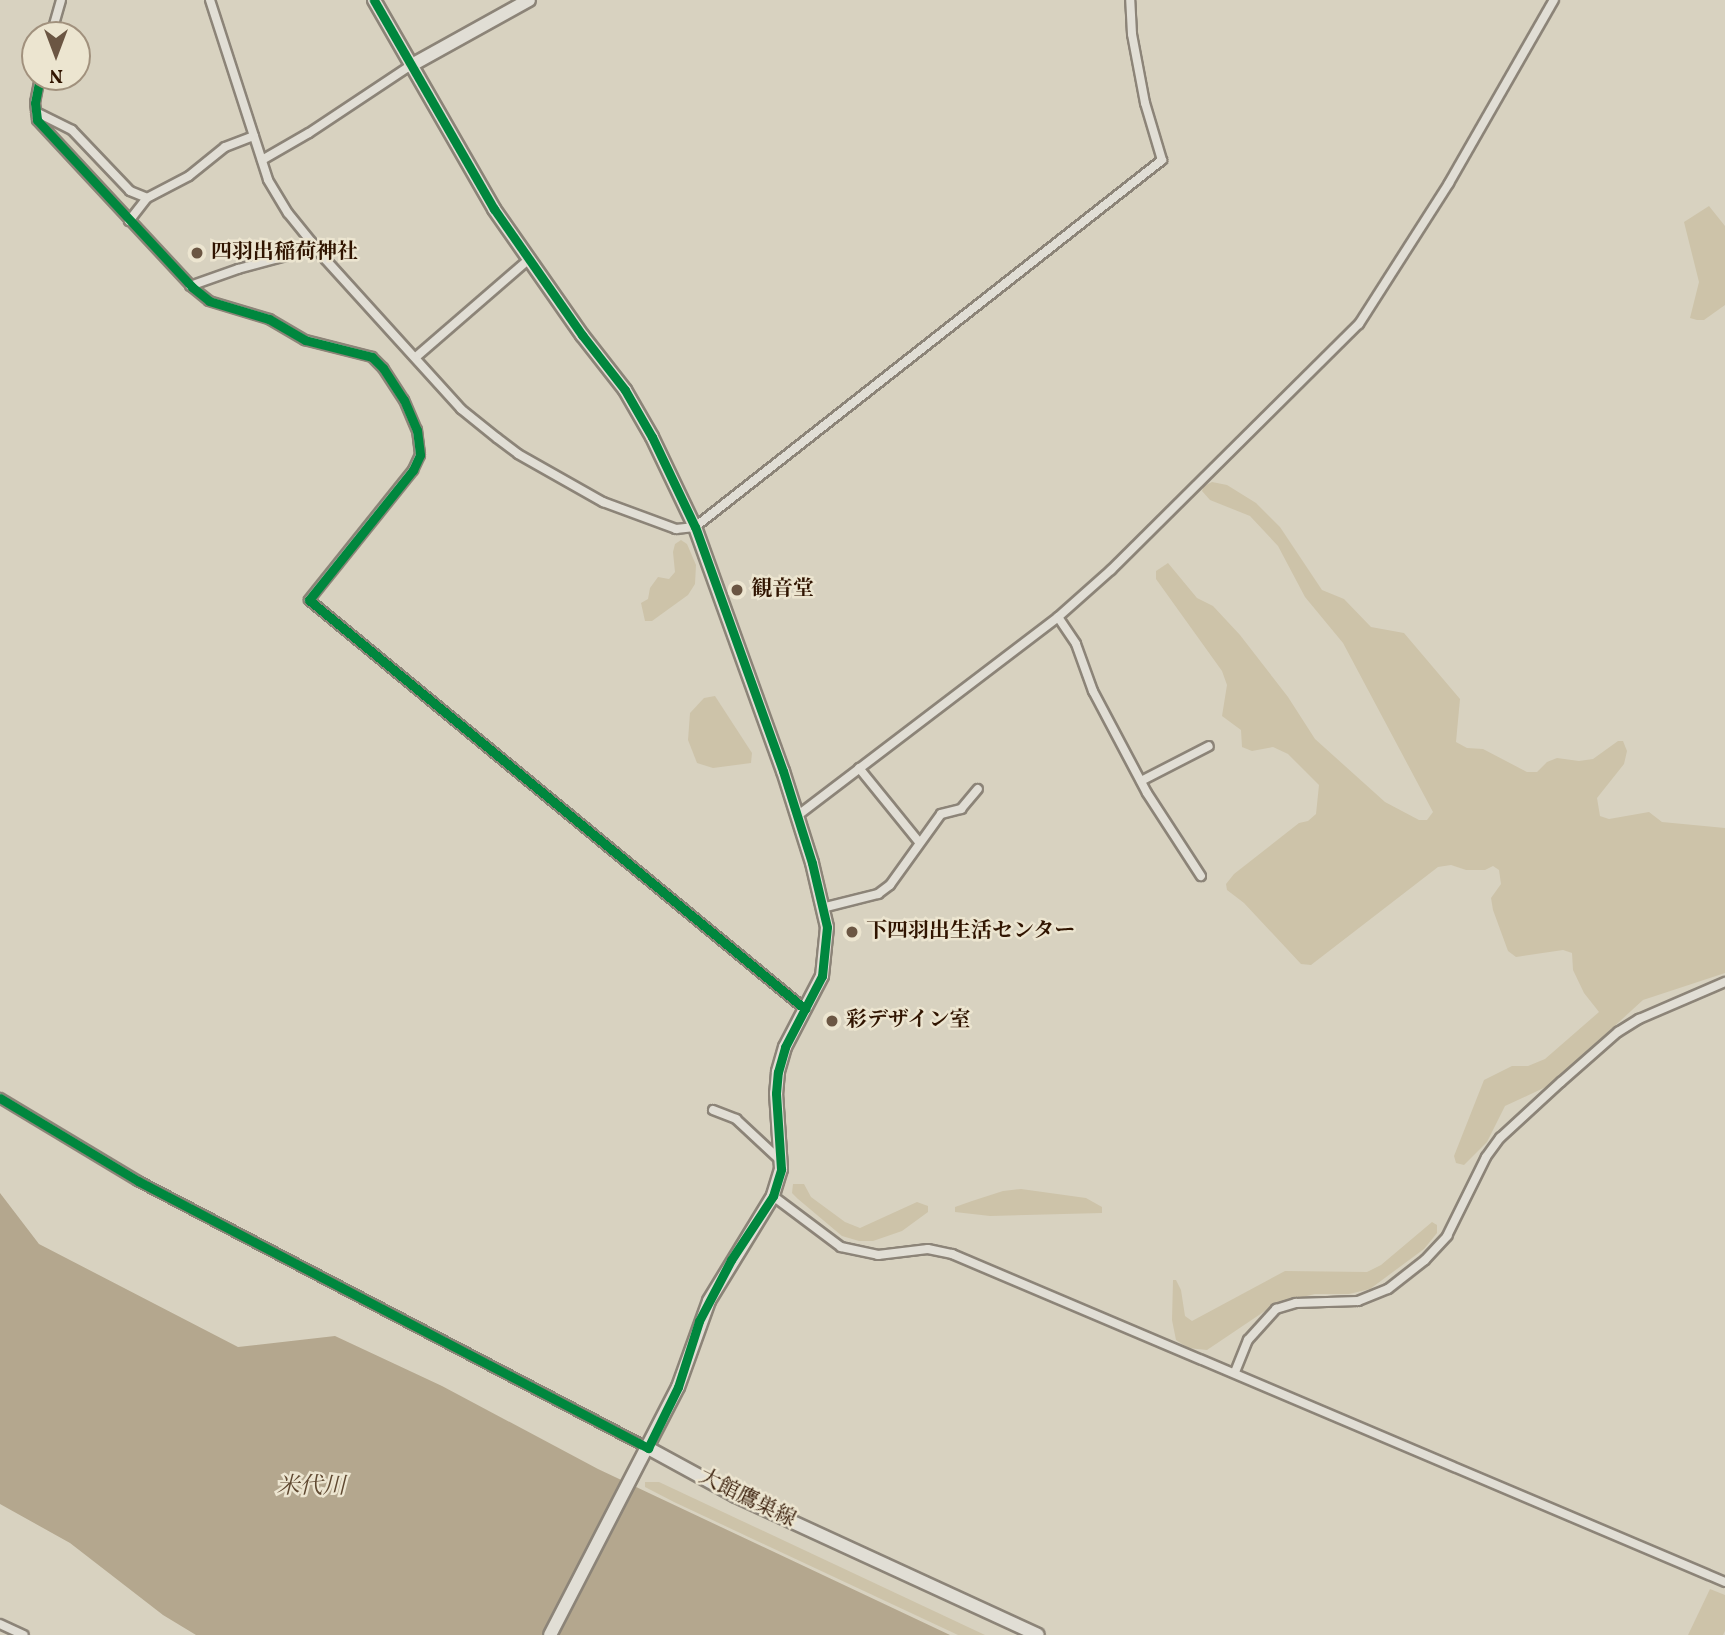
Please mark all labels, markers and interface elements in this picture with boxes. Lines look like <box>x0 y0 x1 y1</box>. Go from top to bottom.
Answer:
north arrow <box>21 21 91 91</box>
text: N <box>49 62 63 88</box>
place label: 四羽出稲荷神社 <box>211 240 358 266</box>
marker: 四羽出稲荷神社 <box>189 245 205 261</box>
place label: 観音堂 <box>751 577 814 603</box>
marker: 観音堂 <box>729 582 745 598</box>
place label: 下四羽出生活センター <box>866 919 1076 945</box>
marker: 下四羽出生活センター <box>844 924 860 940</box>
place label: 彩デザイン室 <box>846 1008 972 1034</box>
marker: 彩デザイン室 <box>824 1013 840 1029</box>
street label: 大館鷹巣線 <box>694 1465 800 1533</box>
water label: 米代川 <box>277 1473 345 1501</box>

